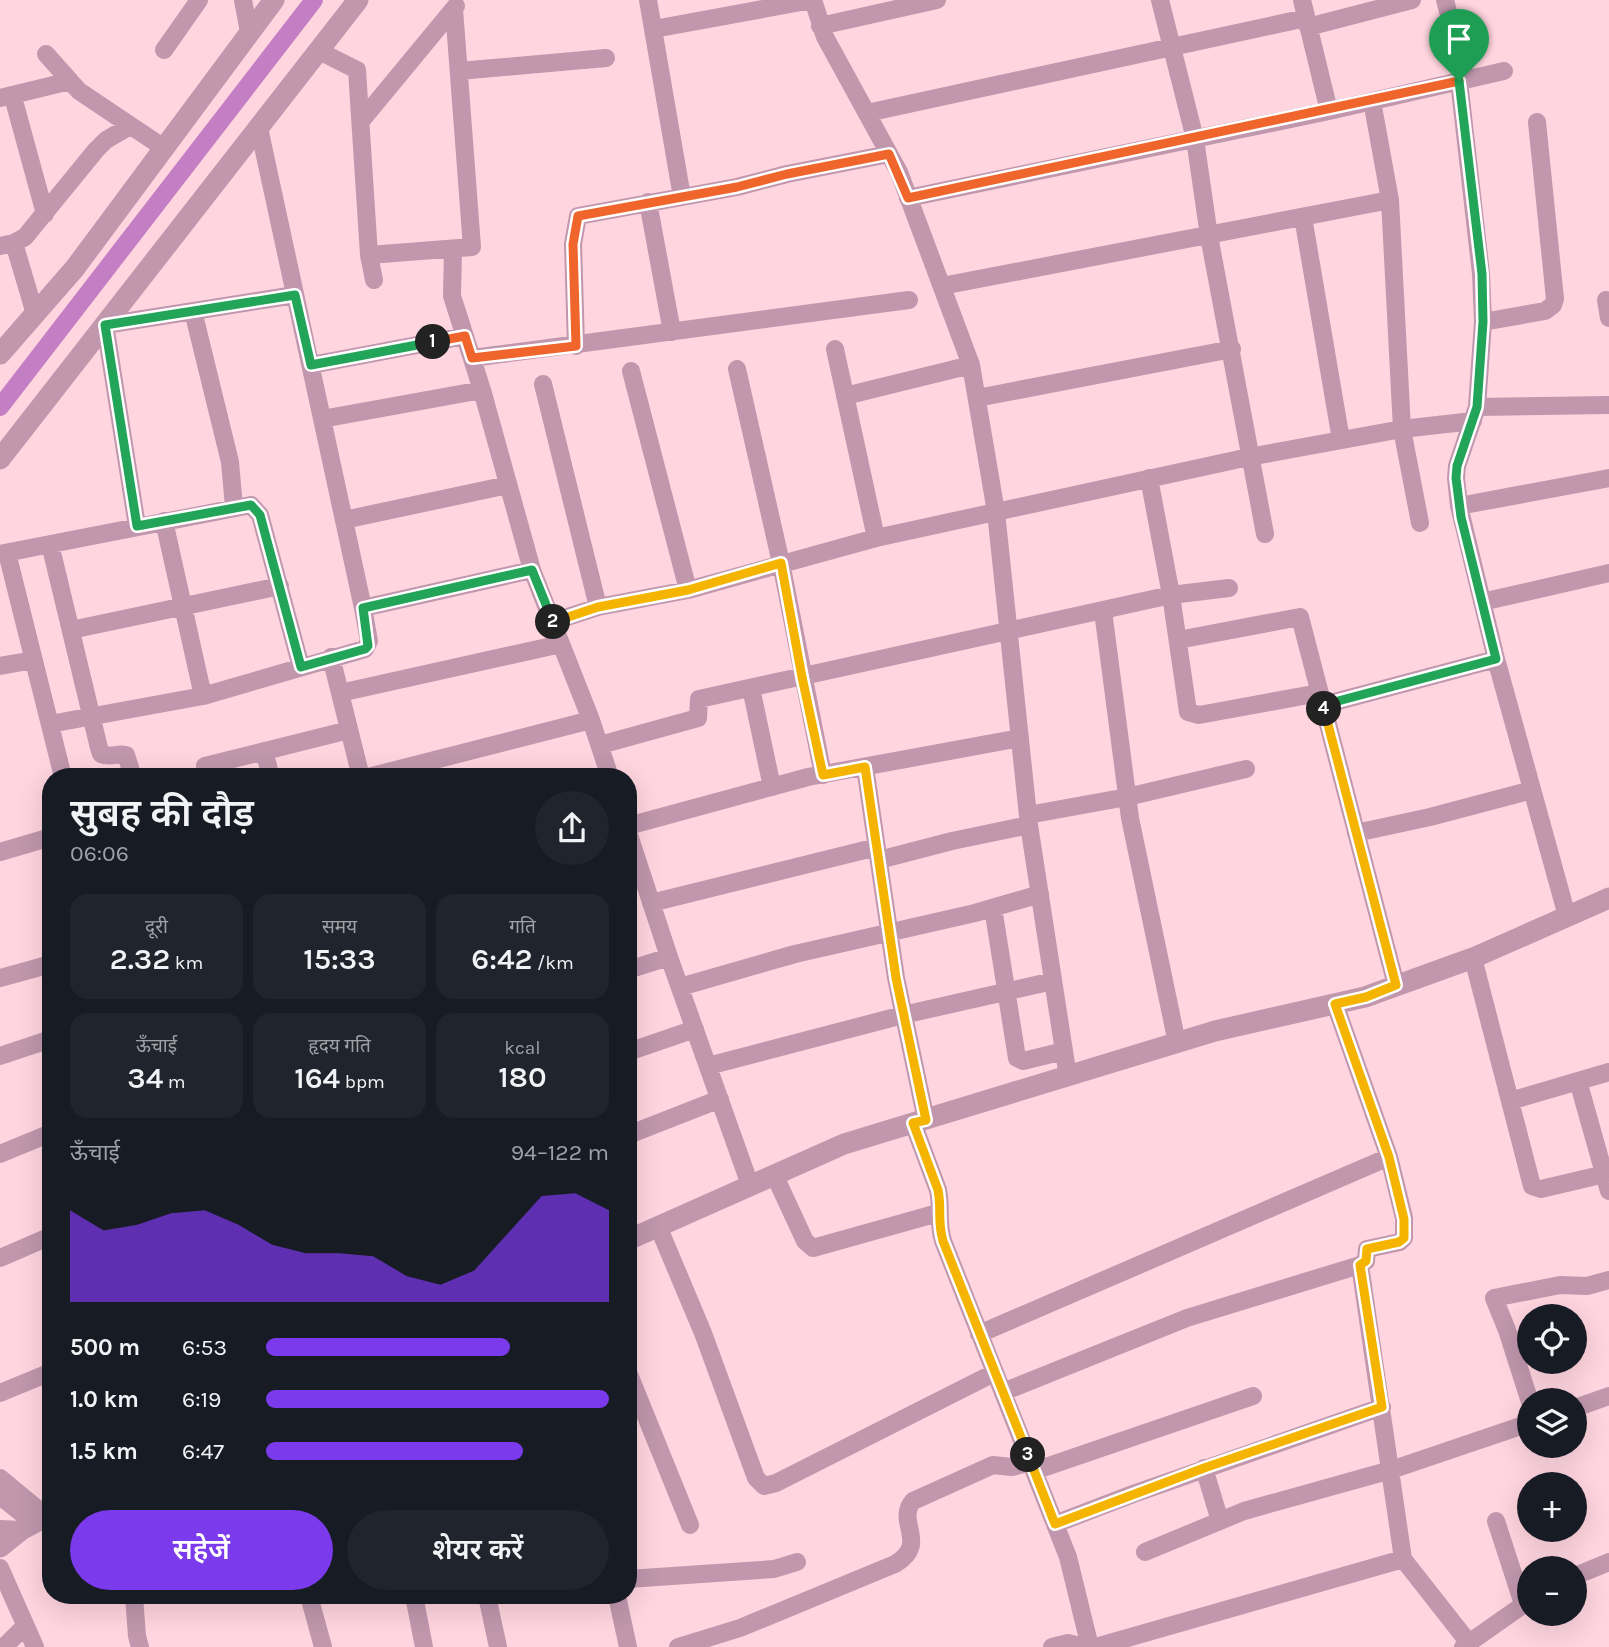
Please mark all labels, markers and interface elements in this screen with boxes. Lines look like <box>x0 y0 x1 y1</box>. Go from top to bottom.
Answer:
pin <box>1429 9 1489 81</box>
icon: arrive <box>1440 20 1478 58</box>
pin: 1 <box>416 324 450 360</box>
text: 1 <box>429 330 436 352</box>
pin: 2 <box>536 604 570 640</box>
text: 2 <box>547 610 558 632</box>
pin: 4 <box>1306 692 1342 726</box>
text: 4 <box>1318 697 1329 719</box>
text: सुबह की दौड़ <box>70 791 254 836</box>
button: share <box>535 791 609 865</box>
text: 06:06 <box>70 840 129 867</box>
text: दूरी <box>145 916 168 938</box>
text: समय <box>322 916 357 938</box>
text: गति <box>509 916 536 938</box>
text: 2.32 <box>110 941 170 977</box>
text: 15:33 <box>303 941 376 977</box>
text: 6:42 <box>471 941 532 977</box>
text: km <box>170 952 203 974</box>
text: /km <box>532 952 574 974</box>
text: ऊँचाई <box>136 1035 177 1057</box>
text: हृदय गति <box>308 1035 371 1057</box>
text: kcal <box>504 1037 541 1059</box>
text: 180 <box>498 1059 547 1095</box>
text: 34 <box>127 1060 163 1096</box>
text: 164 <box>294 1060 340 1096</box>
text: m <box>163 1071 186 1093</box>
text: bpm <box>340 1071 385 1093</box>
text: ऊँचाई <box>70 1139 120 1166</box>
text: 94–122 m <box>511 1139 609 1166</box>
map controls <box>1517 1304 1587 1626</box>
button: locate <box>1517 1304 1587 1374</box>
text: 500 m <box>70 1334 140 1361</box>
text: 6:53 <box>182 1334 227 1361</box>
text: 1.0 km <box>70 1386 139 1413</box>
text: 6:19 <box>182 1386 221 1413</box>
button: layers <box>1517 1388 1587 1458</box>
text: 1.5 km <box>70 1438 138 1465</box>
text: 6:47 <box>182 1438 224 1465</box>
pin: 3 <box>1010 1438 1046 1472</box>
text: 3 <box>1022 1443 1033 1465</box>
button: + <box>1517 1472 1587 1542</box>
button: सहेजें <box>70 1510 333 1590</box>
button: शेयर करें <box>347 1510 609 1590</box>
button: − <box>1517 1556 1587 1626</box>

